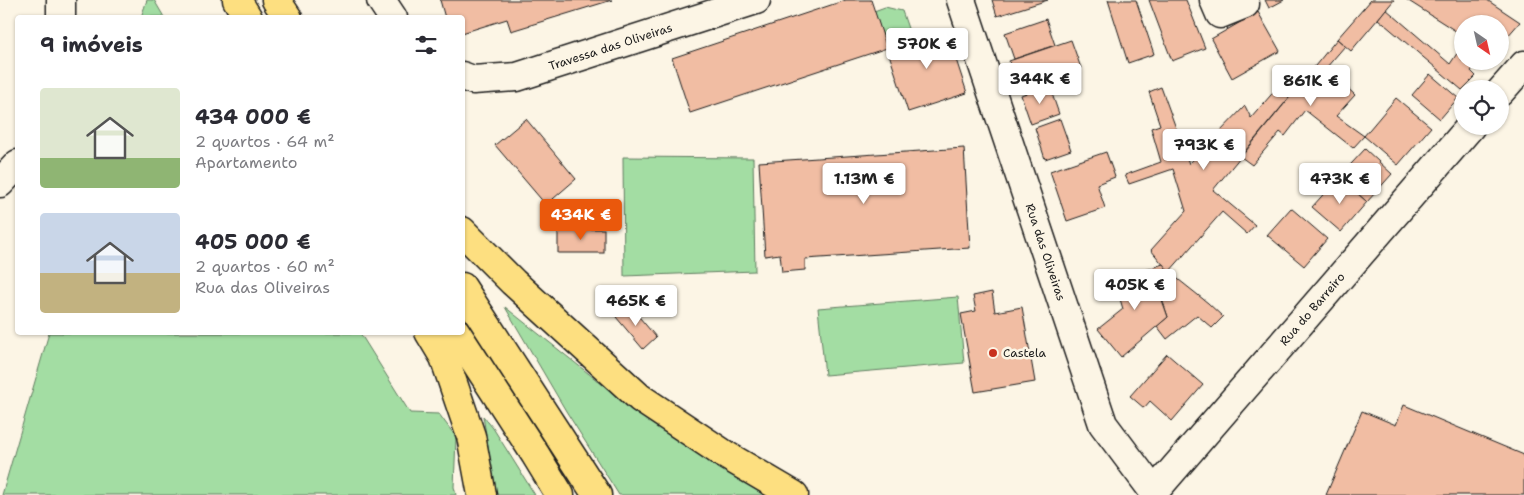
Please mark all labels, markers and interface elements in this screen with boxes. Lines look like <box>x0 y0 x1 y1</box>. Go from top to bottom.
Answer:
north arrow <box>1454 15 1509 70</box>
map controls <box>1454 15 1509 135</box>
street label: Travessa das Oliveiras <box>546 19 675 74</box>
pin: 570K € <box>886 28 968 70</box>
text: 9 imóveis <box>40 31 143 59</box>
icon: filters <box>412 31 440 59</box>
text: 570K € <box>897 33 957 54</box>
pin: 344K € <box>999 62 1081 105</box>
pin: 861K € <box>1270 64 1352 107</box>
text: 344K € <box>1009 68 1071 89</box>
text: 861K € <box>1283 70 1339 91</box>
button: locate <box>1454 80 1509 135</box>
text: 434 000 € <box>195 103 311 131</box>
icon: home <box>80 108 140 168</box>
pin: 793K € <box>1163 128 1245 171</box>
text: 2 quartos · 64 m² <box>195 131 335 152</box>
text: 793K € <box>1174 134 1234 155</box>
text: Apartamento <box>195 152 297 173</box>
pin: 1.13M € <box>818 162 910 205</box>
pin: 473K € <box>1299 162 1381 205</box>
text: 1.13M € <box>834 168 894 189</box>
text: 473K € <box>1310 168 1370 189</box>
pin: 434K € <box>540 198 622 241</box>
street label: Rua das Oliveiras <box>1022 202 1069 303</box>
text: 434K € <box>551 204 611 225</box>
text: 405 000 € <box>195 228 311 256</box>
icon: home <box>80 233 140 293</box>
text: 2 quartos · 60 m² <box>195 256 335 277</box>
pin: 405K € <box>1094 268 1176 311</box>
street label: Rua do Barreiro <box>1276 269 1348 349</box>
text: 405K € <box>1105 274 1165 295</box>
text: Rua das Oliveiras <box>195 277 330 298</box>
pin: 465K € <box>595 284 677 327</box>
text: 465K € <box>606 290 666 311</box>
place label: Castela <box>1003 345 1047 361</box>
marker: Castela <box>987 347 999 359</box>

